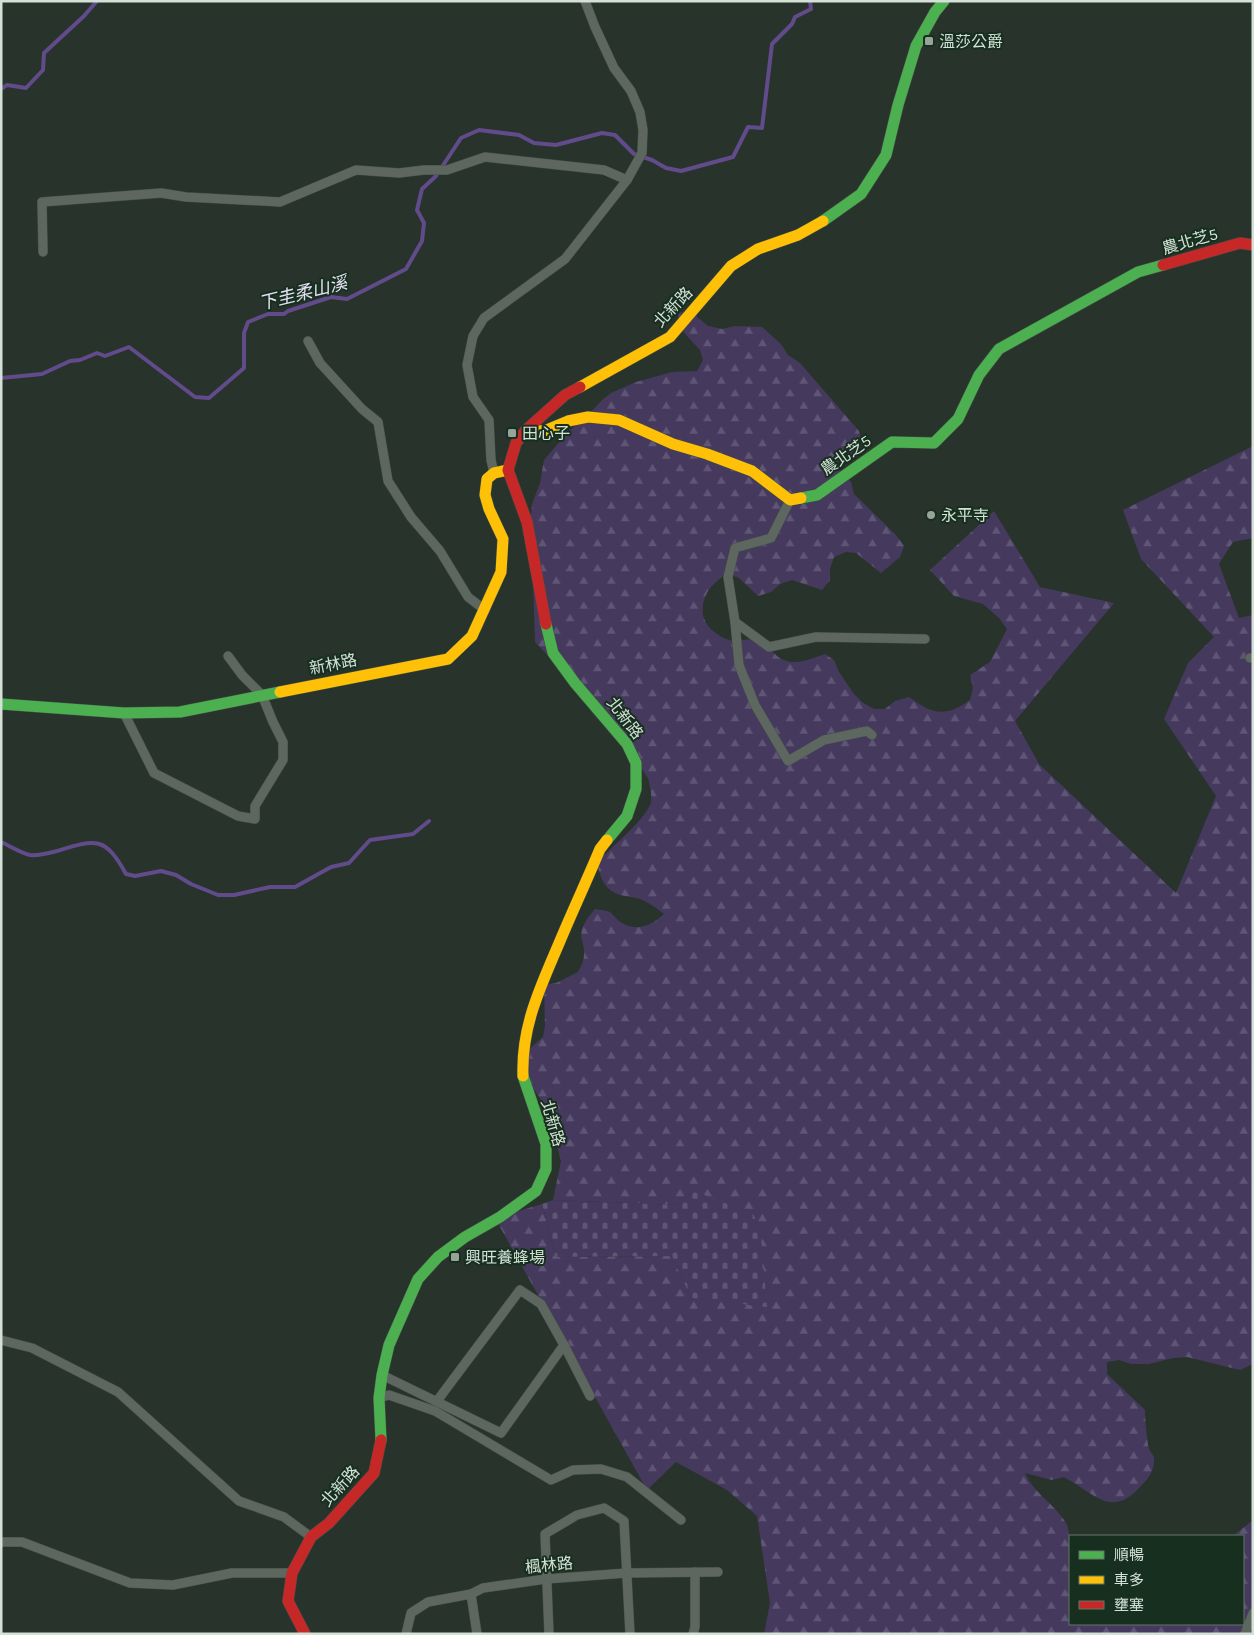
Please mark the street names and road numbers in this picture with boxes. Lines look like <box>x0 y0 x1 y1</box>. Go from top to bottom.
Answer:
street label: 農北芝5 <box>1160 224 1220 258</box>
street label: 北新路 <box>650 283 696 331</box>
street label: 農北芝5 <box>817 431 875 479</box>
street label: 新林路 <box>308 650 358 678</box>
street label: 北新路 <box>603 693 647 743</box>
street label: 北新路 <box>537 1097 569 1149</box>
street label: 北新路 <box>317 1462 363 1510</box>
street label: 楓林路 <box>524 1553 574 1577</box>

